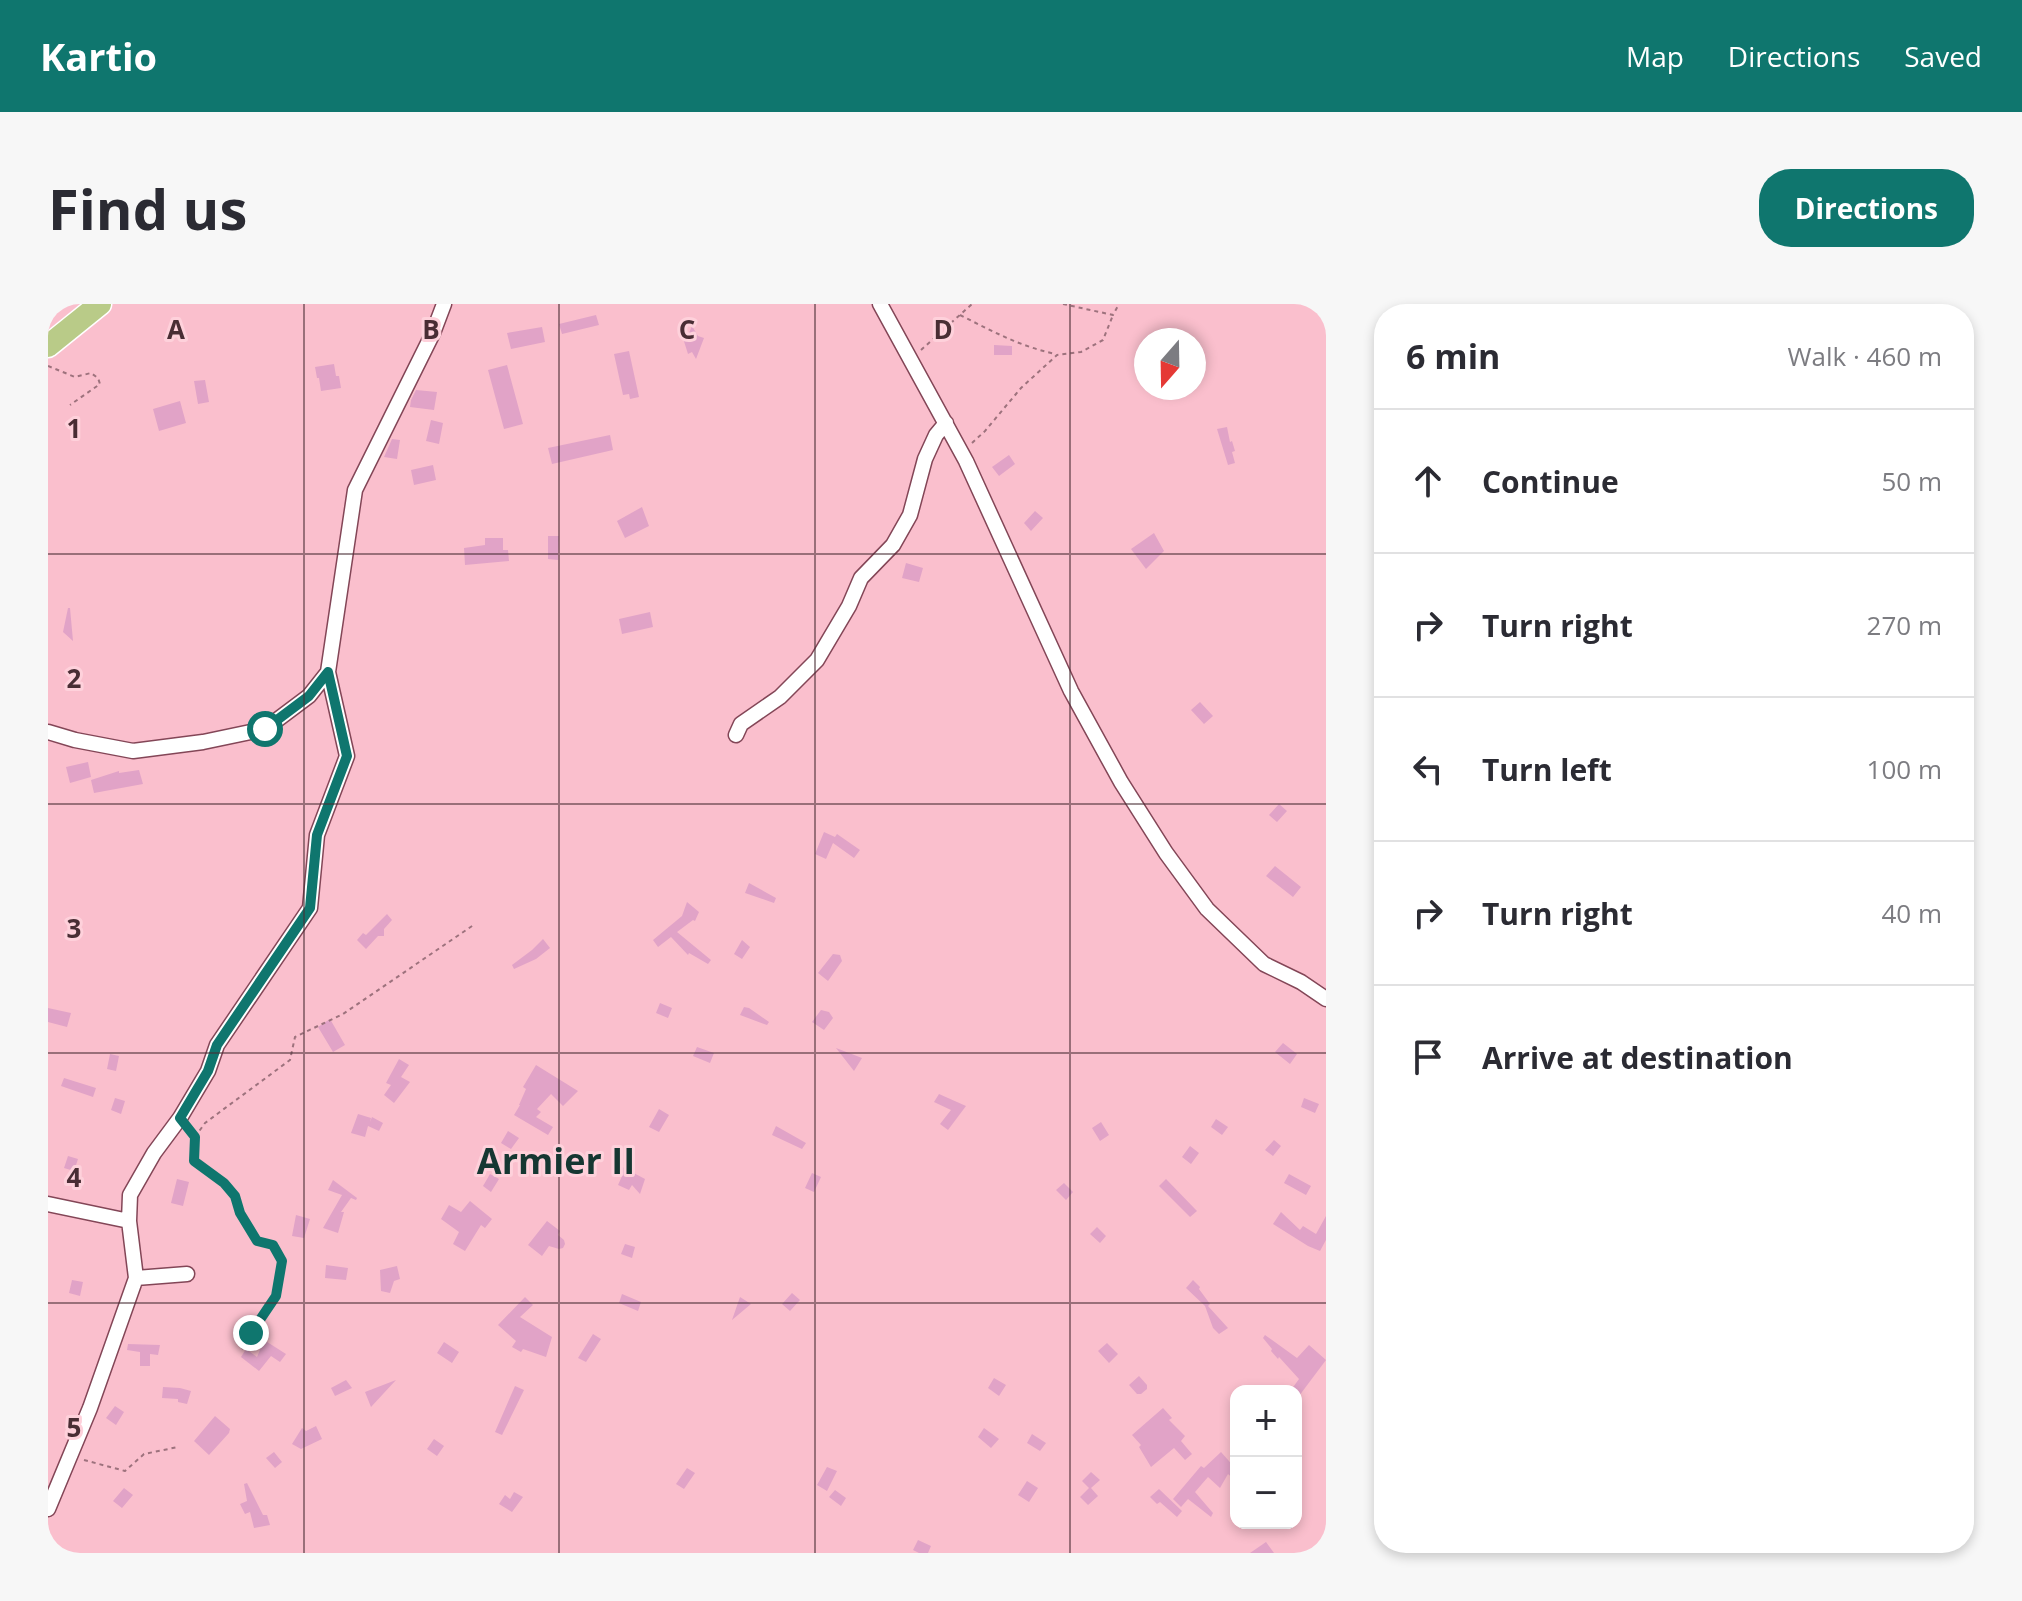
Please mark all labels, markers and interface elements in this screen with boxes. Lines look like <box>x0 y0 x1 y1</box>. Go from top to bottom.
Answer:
text: Kartio <box>40 30 157 82</box>
text: Map <box>1626 37 1684 75</box>
text: Directions <box>1728 37 1860 75</box>
text: Saved <box>1904 37 1982 75</box>
button: Directions <box>1759 169 1974 247</box>
text: Find us <box>48 170 247 246</box>
text: A <box>167 311 185 347</box>
text: B <box>422 311 440 347</box>
text: C <box>679 311 695 347</box>
text: D <box>933 311 953 347</box>
north arrow <box>1134 328 1206 400</box>
text: 6 min <box>1406 333 1500 379</box>
text: Walk · 460 m <box>1788 338 1942 374</box>
text: 1 <box>67 410 81 446</box>
icon: ahead <box>1406 459 1450 503</box>
text: Continue <box>1482 461 1619 502</box>
text: 50 m <box>1881 463 1942 499</box>
icon: right <box>1406 603 1450 647</box>
text: Turn right <box>1482 605 1633 646</box>
text: 270 m <box>1867 607 1942 643</box>
text: 2 <box>67 660 82 696</box>
route start <box>247 711 283 747</box>
icon: left <box>1406 747 1450 791</box>
text: Turn left <box>1482 749 1612 790</box>
text: 100 m <box>1867 751 1942 787</box>
icon: right <box>1406 891 1450 935</box>
text: Turn right <box>1482 893 1633 934</box>
text: 40 m <box>1881 895 1942 931</box>
text: 3 <box>67 910 81 946</box>
icon: arrive <box>1406 1035 1450 1079</box>
text: Arrive at destination <box>1482 1037 1793 1078</box>
district label: Armier II <box>477 1136 635 1185</box>
text: 4 <box>67 1159 82 1195</box>
route end <box>233 1315 269 1351</box>
map controls <box>1230 1385 1302 1529</box>
button: + <box>1230 1385 1302 1457</box>
text: 5 <box>67 1409 81 1445</box>
button: − <box>1230 1457 1302 1529</box>

